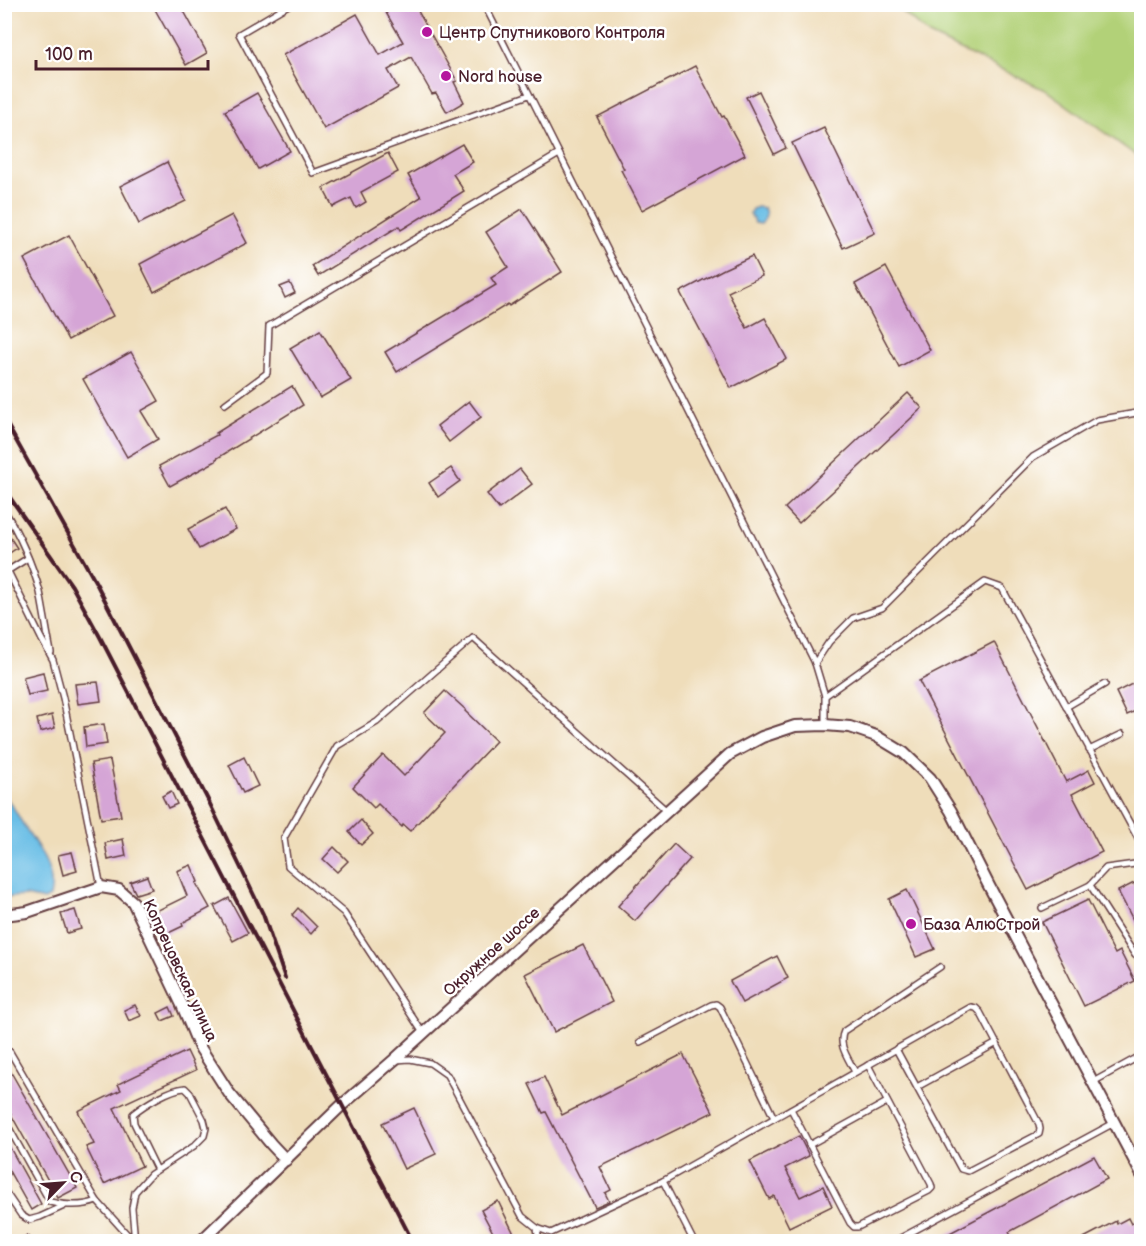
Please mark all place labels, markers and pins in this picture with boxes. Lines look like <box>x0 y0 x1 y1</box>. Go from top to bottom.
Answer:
place label: Центр Спутникового Контроля <box>439 24 665 43</box>
marker: Центр Спутникового Контроля <box>420 25 434 39</box>
place label: Nord house <box>458 68 543 87</box>
marker: Nord house <box>439 69 453 83</box>
place label: База АлюСтрой <box>923 916 1041 935</box>
marker: База АлюСтрой <box>904 917 918 931</box>

